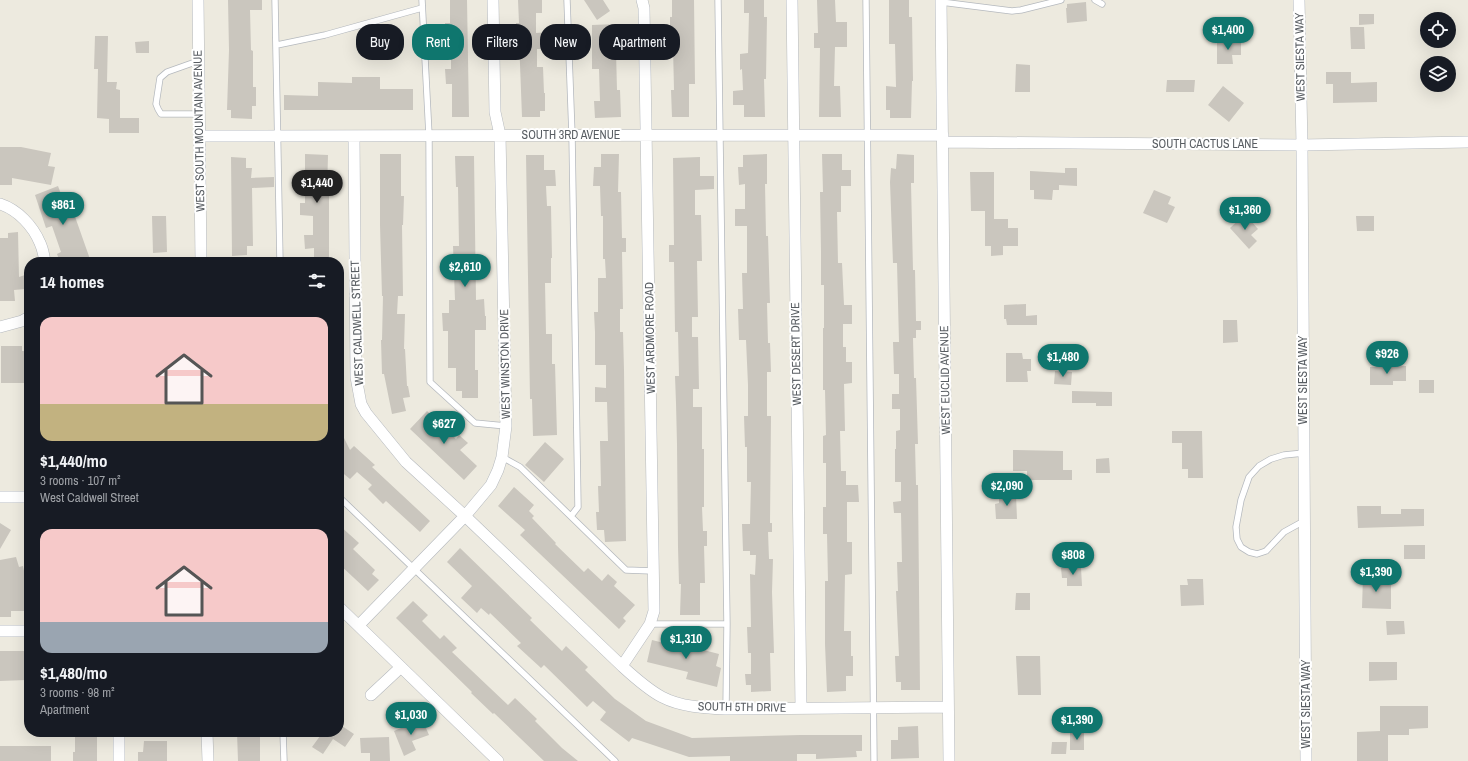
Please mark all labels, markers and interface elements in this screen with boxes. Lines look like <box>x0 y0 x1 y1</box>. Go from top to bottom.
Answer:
street label: WEST SIESTA WAY <box>1291 12 1309 102</box>
map controls <box>1420 12 1456 92</box>
button: locate <box>1420 12 1456 48</box>
pin: $1,400 <box>1195 17 1261 51</box>
text: $1,400 <box>1212 21 1244 38</box>
chip: Buy <box>356 24 404 60</box>
chip: Rent <box>412 24 464 60</box>
chip: Filters <box>472 24 532 60</box>
chip: New <box>540 24 591 60</box>
chip: Apartment <box>599 24 680 60</box>
street label: WEST SOUTH MOUNTAIN AVENUE <box>190 50 208 212</box>
button: layers <box>1420 56 1456 92</box>
street label: SOUTH 3RD AVENUE <box>522 127 620 143</box>
street label: SOUTH CACTUS LANE <box>1152 136 1258 152</box>
pin: $1,440 <box>284 170 350 204</box>
text: $1,440 <box>301 174 333 191</box>
pin: $861 <box>39 192 87 226</box>
text: $861 <box>51 196 75 213</box>
pin: $1,360 <box>1212 197 1278 231</box>
text: $1,360 <box>1229 201 1261 218</box>
pin: $2,610 <box>432 254 498 288</box>
text: $2,610 <box>449 258 481 275</box>
street label: WEST CALDWELL STREET <box>347 260 367 386</box>
text: 14 homes <box>40 270 104 293</box>
icon: filters <box>306 270 328 292</box>
street label: WEST ARDMORE ROAD <box>641 282 659 394</box>
street label: WEST DESERT DRIVE <box>787 302 805 406</box>
street label: WEST WINSTON DRIVE <box>496 309 514 419</box>
street label: WEST EUCLID AVENUE <box>936 325 954 435</box>
street label: WEST SIESTA WAY <box>1295 335 1311 424</box>
pin: $926 <box>1363 341 1411 375</box>
icon: home <box>148 343 220 415</box>
pin: $1,480 <box>1030 344 1096 378</box>
text: $926 <box>1375 345 1399 362</box>
text: $1,480 <box>1047 348 1079 365</box>
pin: $627 <box>420 411 468 445</box>
text: $627 <box>432 415 456 432</box>
text: $1,440/mo <box>40 449 107 472</box>
text: 3 rooms · 107 m² <box>40 472 121 489</box>
pin: $2,090 <box>974 473 1040 507</box>
text: $2,090 <box>991 477 1023 494</box>
text: West Caldwell Street <box>40 489 139 506</box>
pin: $808 <box>1049 542 1097 576</box>
text: $808 <box>1061 546 1085 563</box>
icon: home <box>148 555 220 627</box>
pin: $1,390 <box>1343 559 1409 593</box>
text: $1,390 <box>1360 563 1392 580</box>
pin: $1,310 <box>653 626 719 660</box>
text: $1,310 <box>670 630 702 647</box>
street label: WEST SIESTA WAY <box>1298 659 1314 748</box>
text: $1,480/mo <box>40 661 107 684</box>
text: 3 rooms · 98 m² <box>40 684 115 701</box>
street label: SOUTH 5TH DRIVE <box>698 698 786 716</box>
text: Apartment <box>40 701 89 718</box>
pin: $1,030 <box>378 702 444 736</box>
text: $1,030 <box>395 706 427 723</box>
pin: $1,390 <box>1044 707 1110 741</box>
text: $1,390 <box>1061 711 1093 728</box>

